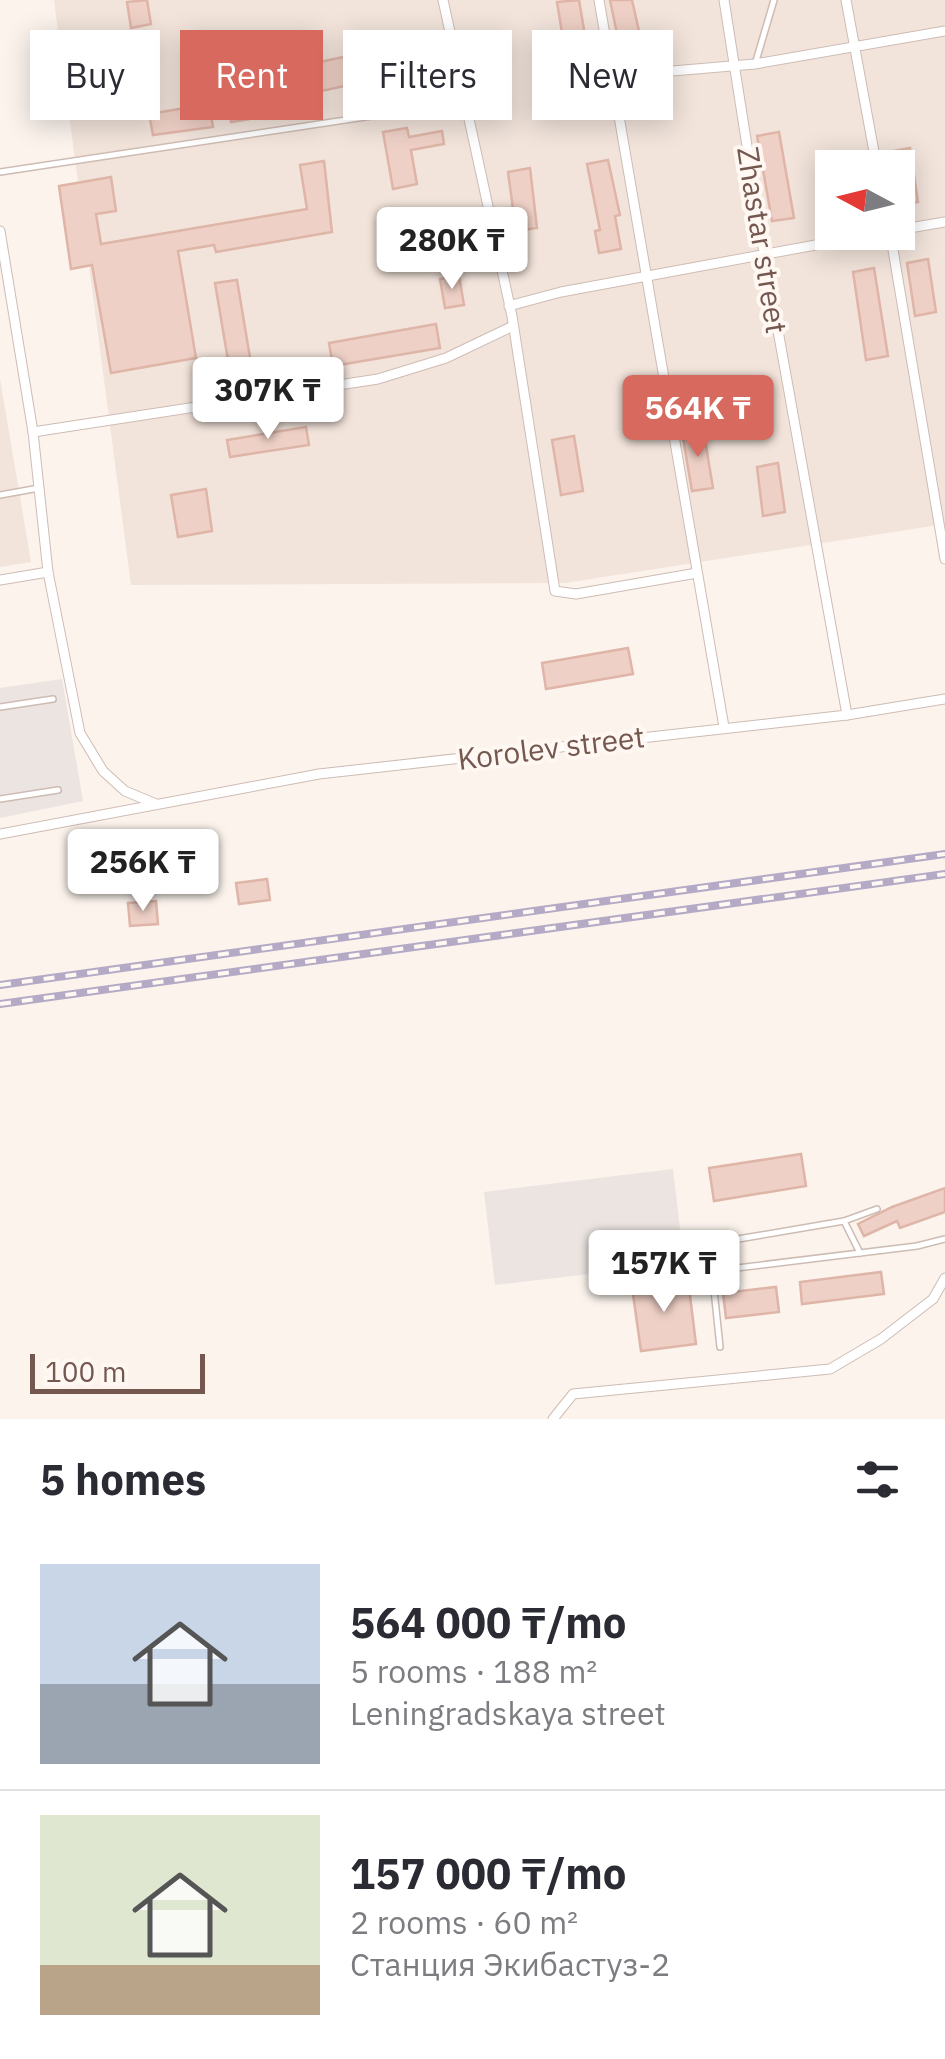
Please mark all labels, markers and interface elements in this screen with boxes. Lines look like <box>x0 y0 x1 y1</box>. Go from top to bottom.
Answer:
chip: Buy <box>30 30 160 120</box>
chip: Rent <box>180 30 323 120</box>
chip: Filters <box>343 30 512 120</box>
chip: New <box>532 30 673 120</box>
street label: Zhastar street <box>729 144 797 336</box>
north arrow <box>815 150 915 250</box>
map controls <box>815 150 915 250</box>
pin: 280K ₸ <box>371 207 533 292</box>
text: 280K ₸ <box>399 218 505 260</box>
pin: 307K ₸ <box>187 357 349 442</box>
text: 307K ₸ <box>215 368 321 410</box>
pin: 564K ₸ <box>617 375 779 460</box>
text: 564K ₸ <box>645 386 751 428</box>
street label: Korolev street <box>455 716 647 778</box>
pin: 256K ₸ <box>62 829 224 914</box>
text: 256K ₸ <box>90 840 196 882</box>
pin: 157K ₸ <box>583 1230 745 1315</box>
text: 157K ₸ <box>611 1241 717 1283</box>
scale bar <box>30 1349 205 1394</box>
text: 100 m <box>45 1353 126 1390</box>
text: 5 homes <box>40 1452 206 1507</box>
icon: filters <box>850 1452 905 1507</box>
text: 564 000 ₸/mo <box>350 1595 627 1650</box>
icon: home <box>120 1604 240 1724</box>
text: 5 rooms · 188 m² <box>350 1650 597 1692</box>
text: Leningradskaya street <box>350 1692 666 1734</box>
text: 157 000 ₸/mo <box>350 1846 627 1901</box>
icon: home <box>120 1855 240 1975</box>
text: 2 rooms · 60 m² <box>350 1901 578 1943</box>
text: Станция Экибастуз-2 <box>350 1943 670 1985</box>

